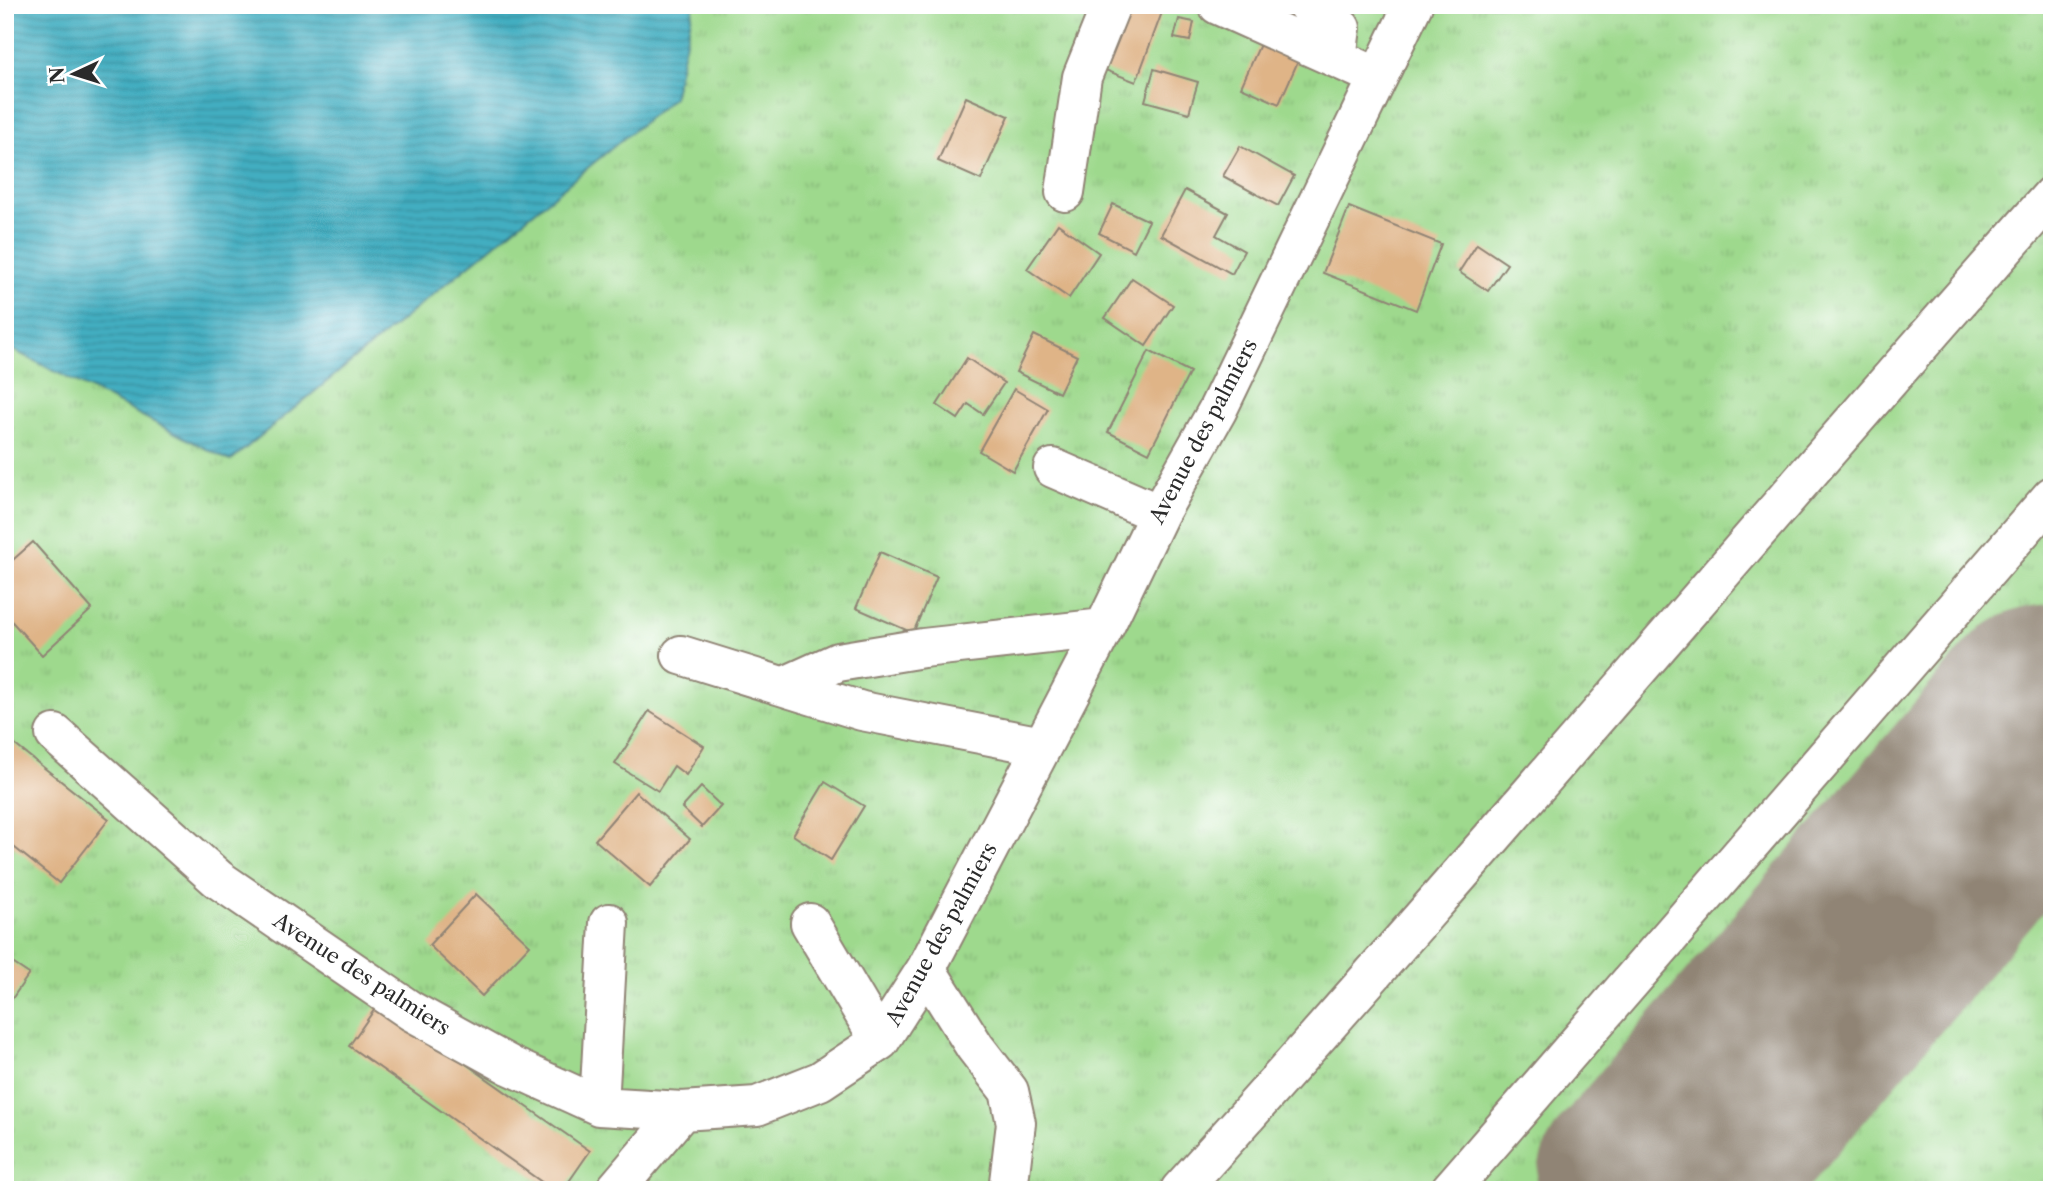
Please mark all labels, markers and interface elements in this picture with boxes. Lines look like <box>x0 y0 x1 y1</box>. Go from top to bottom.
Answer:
north arrow <box>38 38 108 108</box>
text: N <box>45 66 70 84</box>
street label: Avenue des palmiers <box>1143 334 1262 528</box>
street label: Avenue des palmiers <box>880 838 1002 1031</box>
street label: Avenue des palmiers <box>268 907 455 1040</box>

